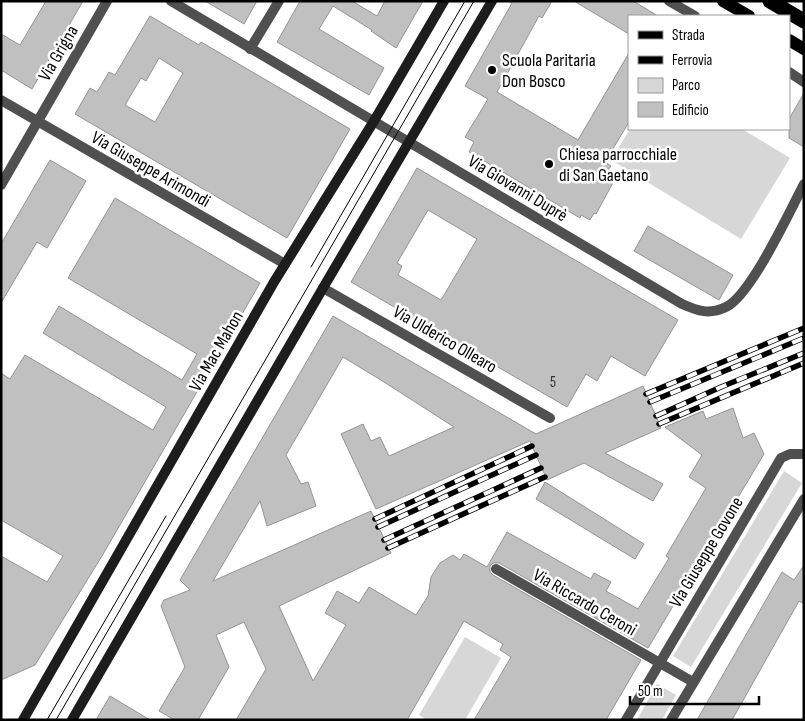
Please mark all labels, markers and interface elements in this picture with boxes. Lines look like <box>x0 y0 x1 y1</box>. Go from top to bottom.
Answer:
legend <box>628 15 790 130</box>
street label: Via Grigna <box>34 22 83 85</box>
text: Strada <box>672 26 705 45</box>
place label: Scuola Paritaria Don Bosco <box>502 50 596 92</box>
text: Ferrovia <box>672 51 713 70</box>
marker: Scuola Paritaria Don Bosco <box>486 64 498 76</box>
text: Parco <box>672 76 700 95</box>
text: Edificio <box>672 101 709 120</box>
street label: Via Giuseppe Arimondi <box>87 127 214 212</box>
place label: Chiesa parrocchiale di San Gaetano <box>559 144 677 186</box>
street label: Via Giovanni Duprè <box>464 151 571 226</box>
marker: Chiesa parrocchiale di San Gaetano <box>543 158 555 170</box>
street label: Via Ulderico Ollearo <box>389 301 500 378</box>
street label: Via Mac Mahon <box>185 307 248 395</box>
house number: 5 <box>550 373 556 392</box>
street label: Via Giuseppe Govone <box>665 493 748 611</box>
street label: Via Riccardo Ceroni <box>529 564 640 640</box>
scale bar <box>630 674 759 706</box>
text: 50 m <box>638 682 663 701</box>

